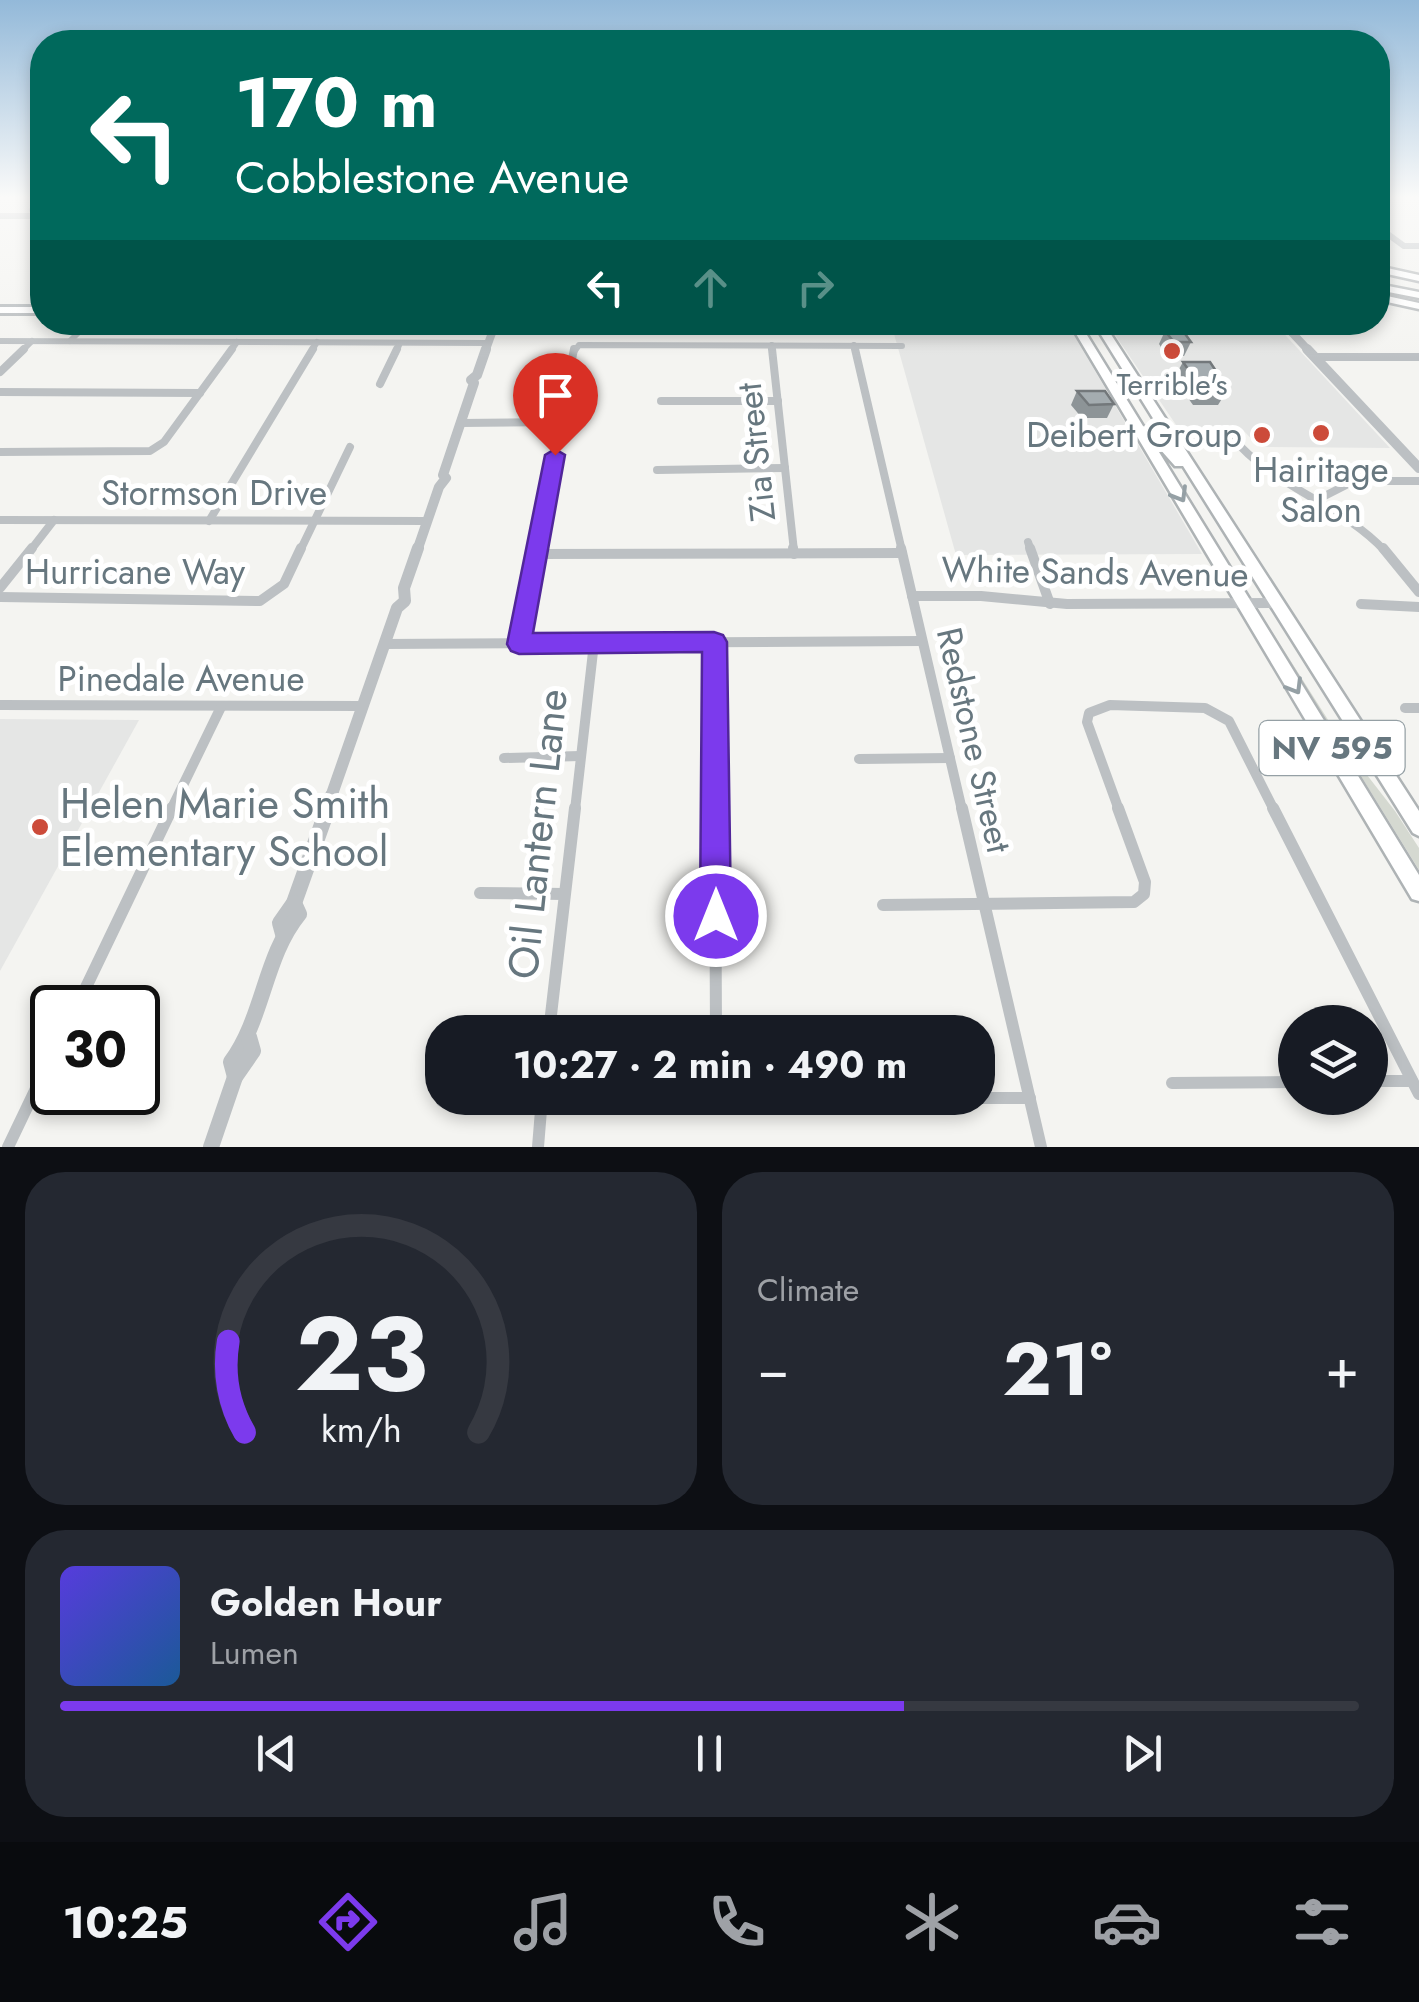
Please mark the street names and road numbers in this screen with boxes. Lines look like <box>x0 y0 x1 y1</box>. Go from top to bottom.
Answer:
street label: Zia Street <box>724 380 788 524</box>
street label: Stormson Drive <box>101 468 327 518</box>
street label: White Sands Avenue <box>941 544 1249 600</box>
street label: Hurricane Way <box>25 547 246 597</box>
street label: Redstone Street <box>924 623 1024 858</box>
street label: Pinedale Avenue <box>57 654 305 704</box>
street label: Oil Lantern Lane <box>492 686 583 982</box>
road number: NV 595 <box>1260 721 1404 775</box>

